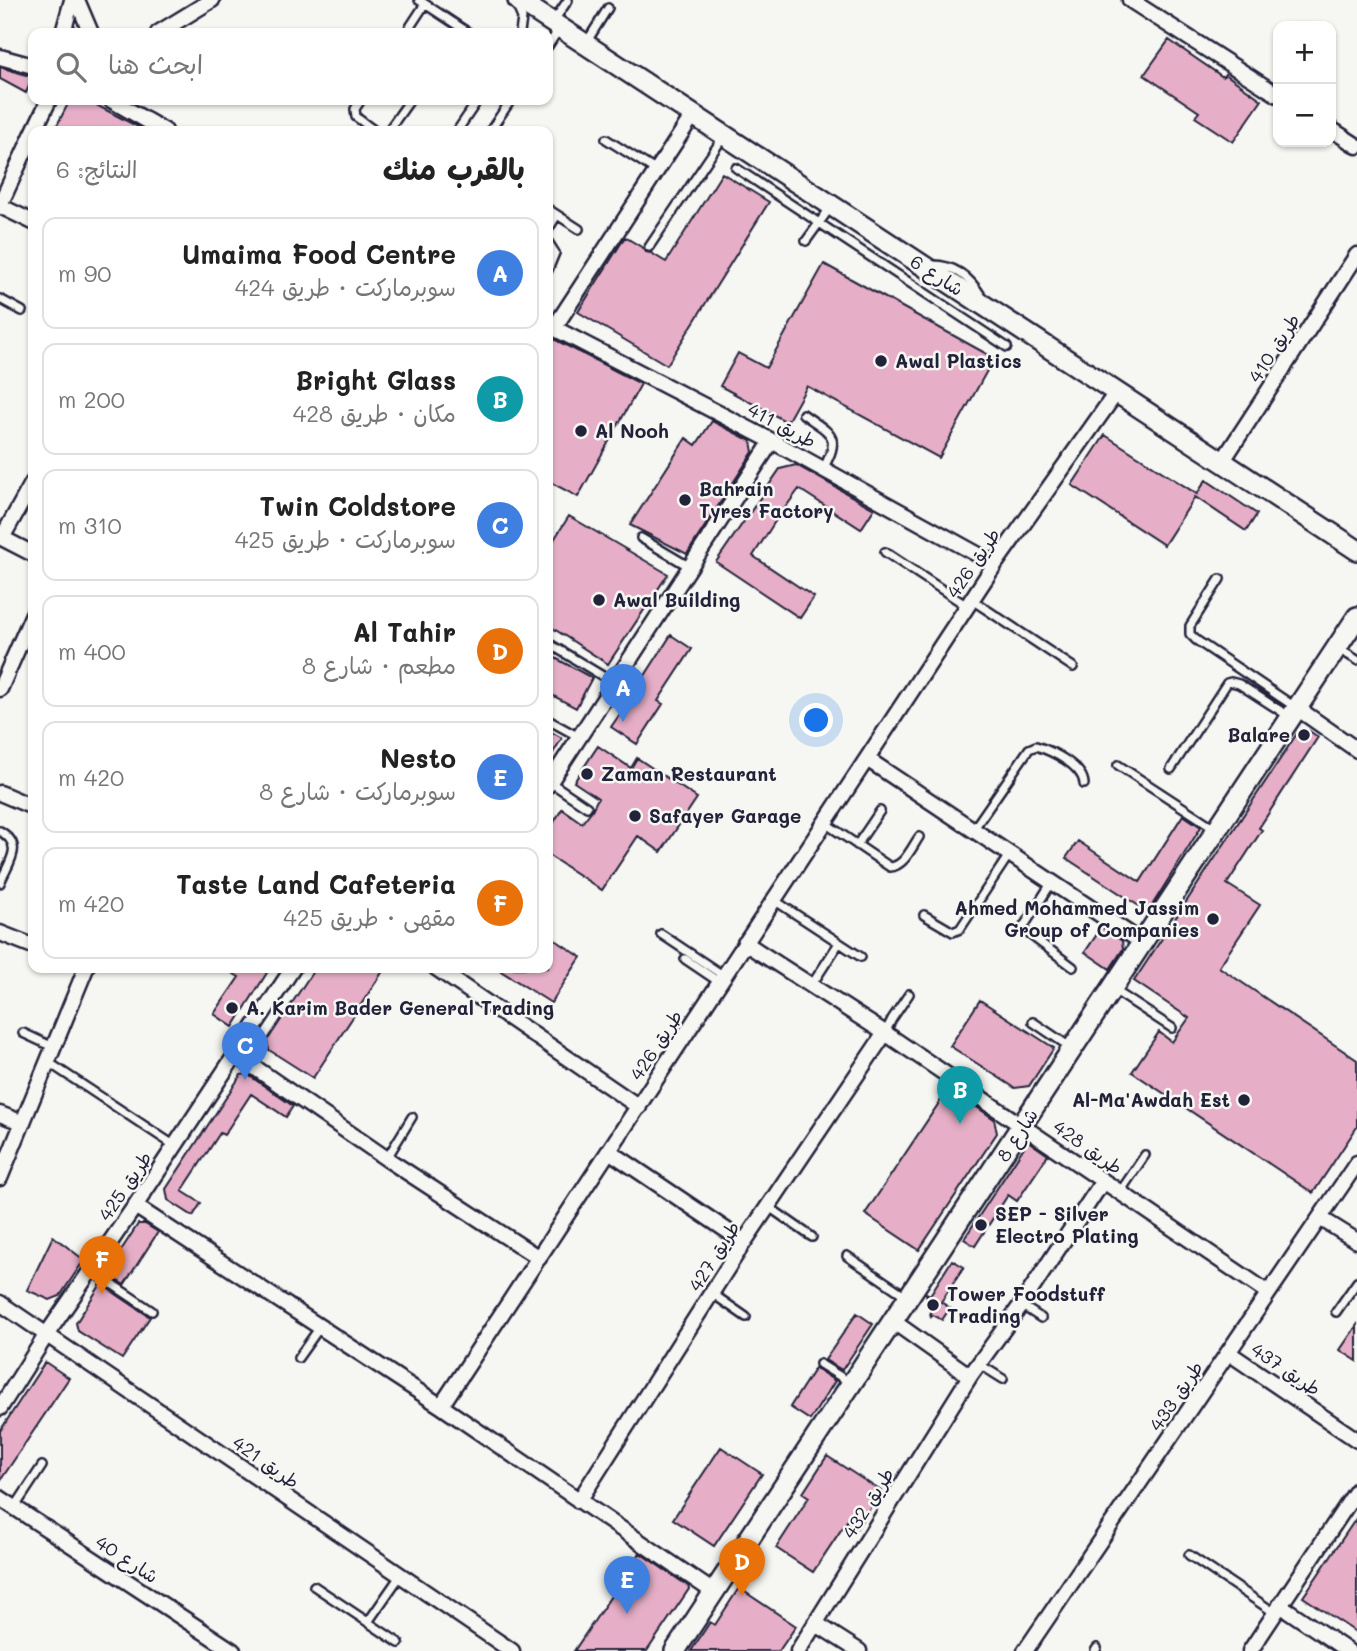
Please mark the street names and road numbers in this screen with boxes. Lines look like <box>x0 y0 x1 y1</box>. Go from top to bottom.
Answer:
street label: شارع 6 <box>905 248 969 303</box>
street label: طريق 410 <box>1242 308 1305 387</box>
street label: طريق 411 <box>744 396 821 453</box>
street label: طريق 426 <box>940 523 1005 603</box>
street label: طريق 426 <box>624 1005 688 1085</box>
street label: شارع 8 <box>990 1103 1045 1167</box>
street label: طريق 428 <box>1049 1114 1128 1180</box>
street label: طريق 425 <box>92 1146 157 1225</box>
street label: طريق 427 <box>682 1216 745 1296</box>
street label: طريق 437 <box>1247 1336 1326 1401</box>
street label: طريق 433 <box>1143 1356 1208 1436</box>
street label: طريق 421 <box>228 1429 305 1494</box>
street label: طريق 432 <box>836 1463 899 1543</box>
street label: شارع 40 <box>90 1529 163 1590</box>

